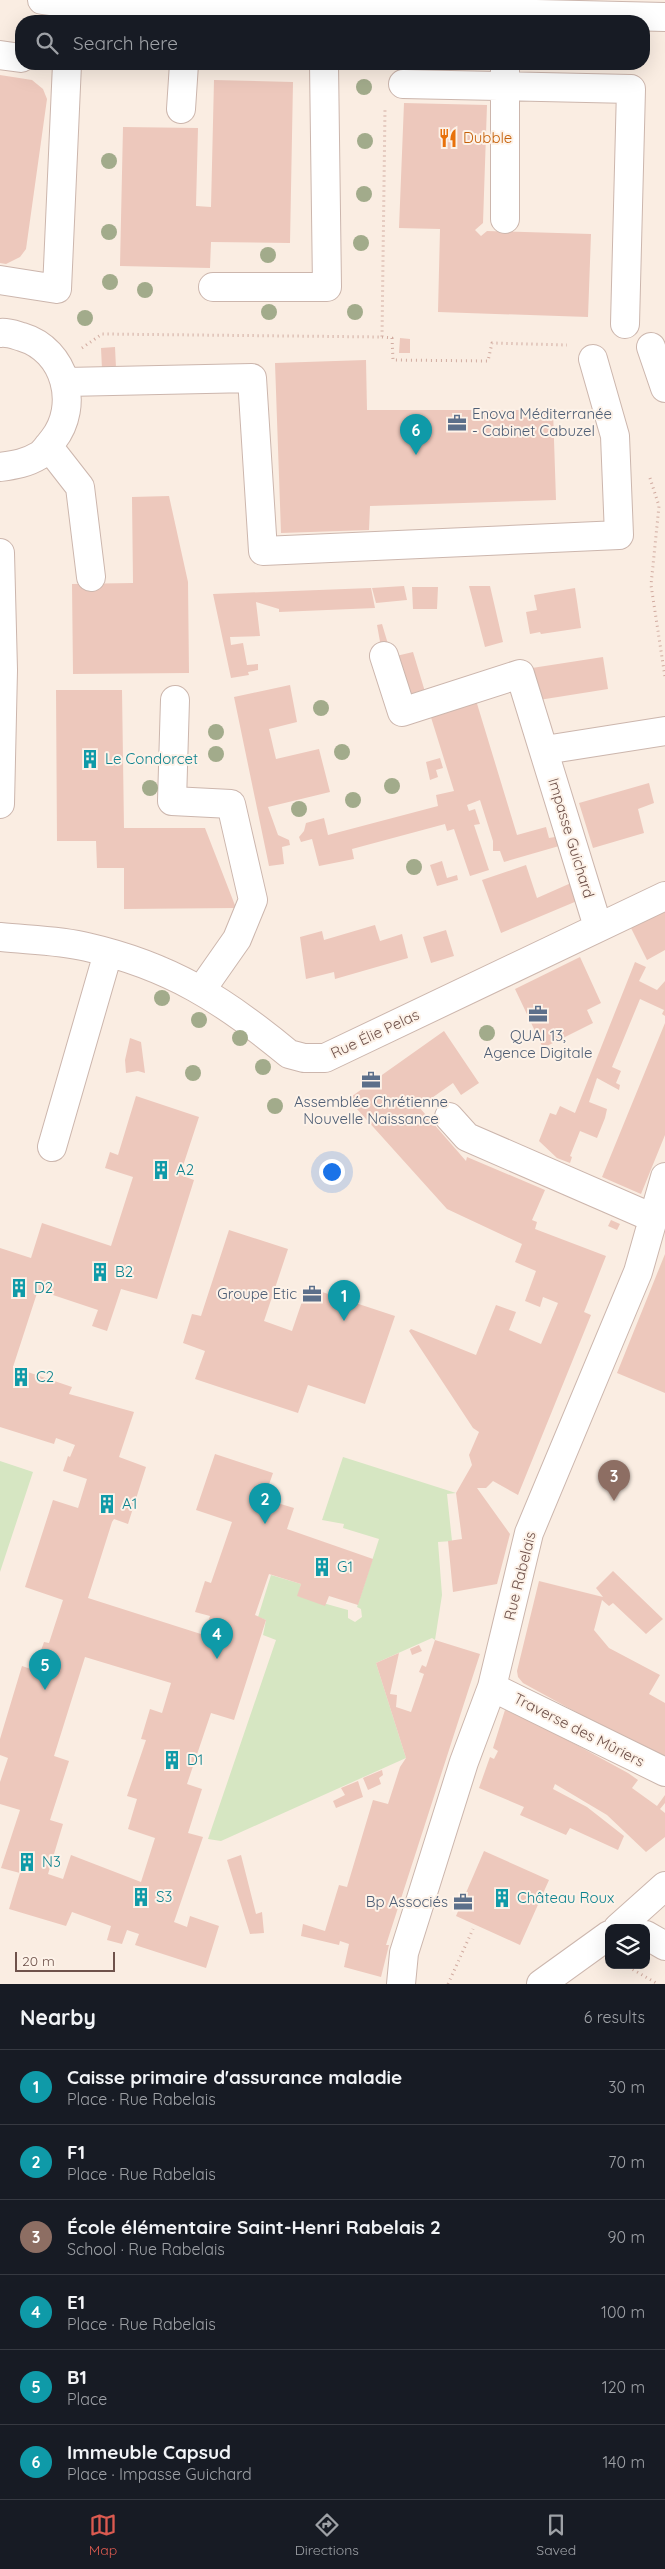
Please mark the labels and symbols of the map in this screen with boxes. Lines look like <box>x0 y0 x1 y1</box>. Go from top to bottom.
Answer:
restaurant icon: Dubble <box>437 127 459 149</box>
place label: Dubble <box>463 128 512 147</box>
place label: Enova Méditerranée - Cabinet Cabuzel <box>472 404 612 440</box>
office icon: Enova Méditerranée - Cabinet Cabuzel <box>446 412 468 434</box>
pin: 6 <box>400 414 432 455</box>
building icon: Le Condorcet <box>79 748 101 770</box>
place label: Le Condorcet <box>105 749 198 768</box>
street label: Impasse Guichard <box>544 776 599 900</box>
office icon: QUAI 13, Agence Digitale <box>527 1003 549 1025</box>
street label: Rue Élie Pelas <box>327 1005 422 1062</box>
place label: QUAI 13, Agence Digitale <box>484 1026 592 1062</box>
office icon: Assemblée Chrétienne Nouvelle Naissance <box>360 1069 382 1091</box>
place label: Assemblée Chrétienne Nouvelle Naissance <box>294 1092 448 1128</box>
building icon: A2 <box>150 1159 172 1181</box>
your location <box>319 1159 345 1185</box>
place label: A2 <box>176 1160 194 1179</box>
building icon: B2 <box>89 1261 111 1283</box>
place label: B2 <box>115 1262 133 1281</box>
building icon: D2 <box>8 1277 30 1299</box>
place label: D2 <box>34 1278 53 1297</box>
pin: 1 <box>328 1280 360 1321</box>
office icon: Groupe Etic <box>301 1283 323 1305</box>
place label: Groupe Etic <box>217 1284 297 1303</box>
building icon: C2 <box>10 1366 32 1388</box>
place label: C2 <box>36 1367 54 1386</box>
pin: 3 <box>598 1460 630 1501</box>
pin: 2 <box>249 1483 281 1524</box>
building icon: A1 <box>96 1493 118 1515</box>
place label: A1 <box>122 1494 137 1513</box>
street label: Rue Rabelais <box>499 1530 540 1622</box>
building icon: G1 <box>311 1556 333 1578</box>
place label: G1 <box>337 1557 353 1576</box>
pin: 4 <box>201 1618 233 1659</box>
pin: 5 <box>29 1649 61 1690</box>
street label: Traverse des Mûriers <box>511 1688 648 1771</box>
building icon: D1 <box>161 1749 183 1771</box>
place label: D1 <box>187 1750 203 1769</box>
building icon: N3 <box>16 1851 38 1873</box>
place label: N3 <box>42 1852 61 1871</box>
building icon: S3 <box>130 1886 152 1908</box>
place label: S3 <box>156 1887 172 1906</box>
building icon: Château Roux <box>491 1887 513 1909</box>
place label: Château Roux <box>517 1888 614 1907</box>
office icon: Bp Associés <box>452 1891 474 1913</box>
place label: Bp Associés <box>366 1892 448 1911</box>
scale bar <box>15 1949 115 1972</box>

